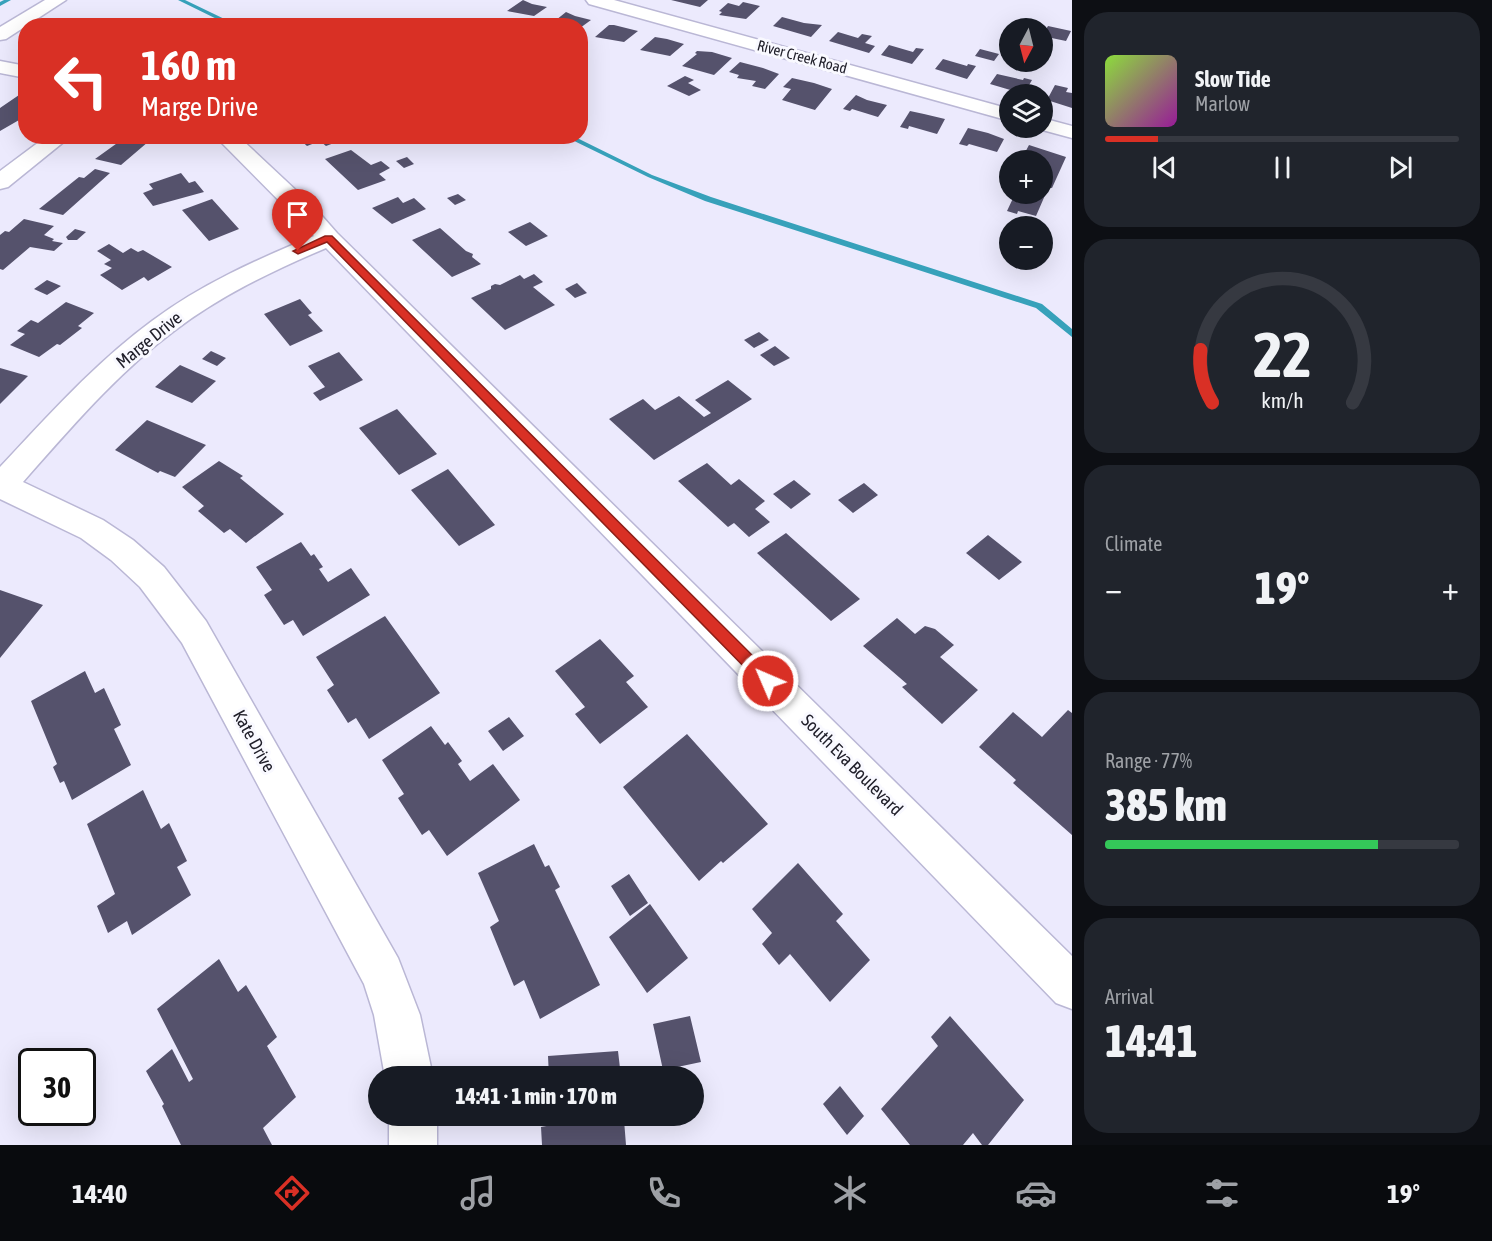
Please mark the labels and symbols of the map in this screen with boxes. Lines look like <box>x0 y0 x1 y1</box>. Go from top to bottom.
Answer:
north arrow <box>999 18 1053 72</box>
street label: River Creek Road <box>755 36 849 77</box>
pin <box>272 189 323 251</box>
street label: Marge Drive <box>112 307 186 372</box>
position arrow <box>736 649 800 713</box>
street label: Kate Drive <box>229 706 280 775</box>
street label: South Eva Boulevard <box>797 710 907 820</box>
speed limit sign: 30 <box>18 1048 96 1126</box>

